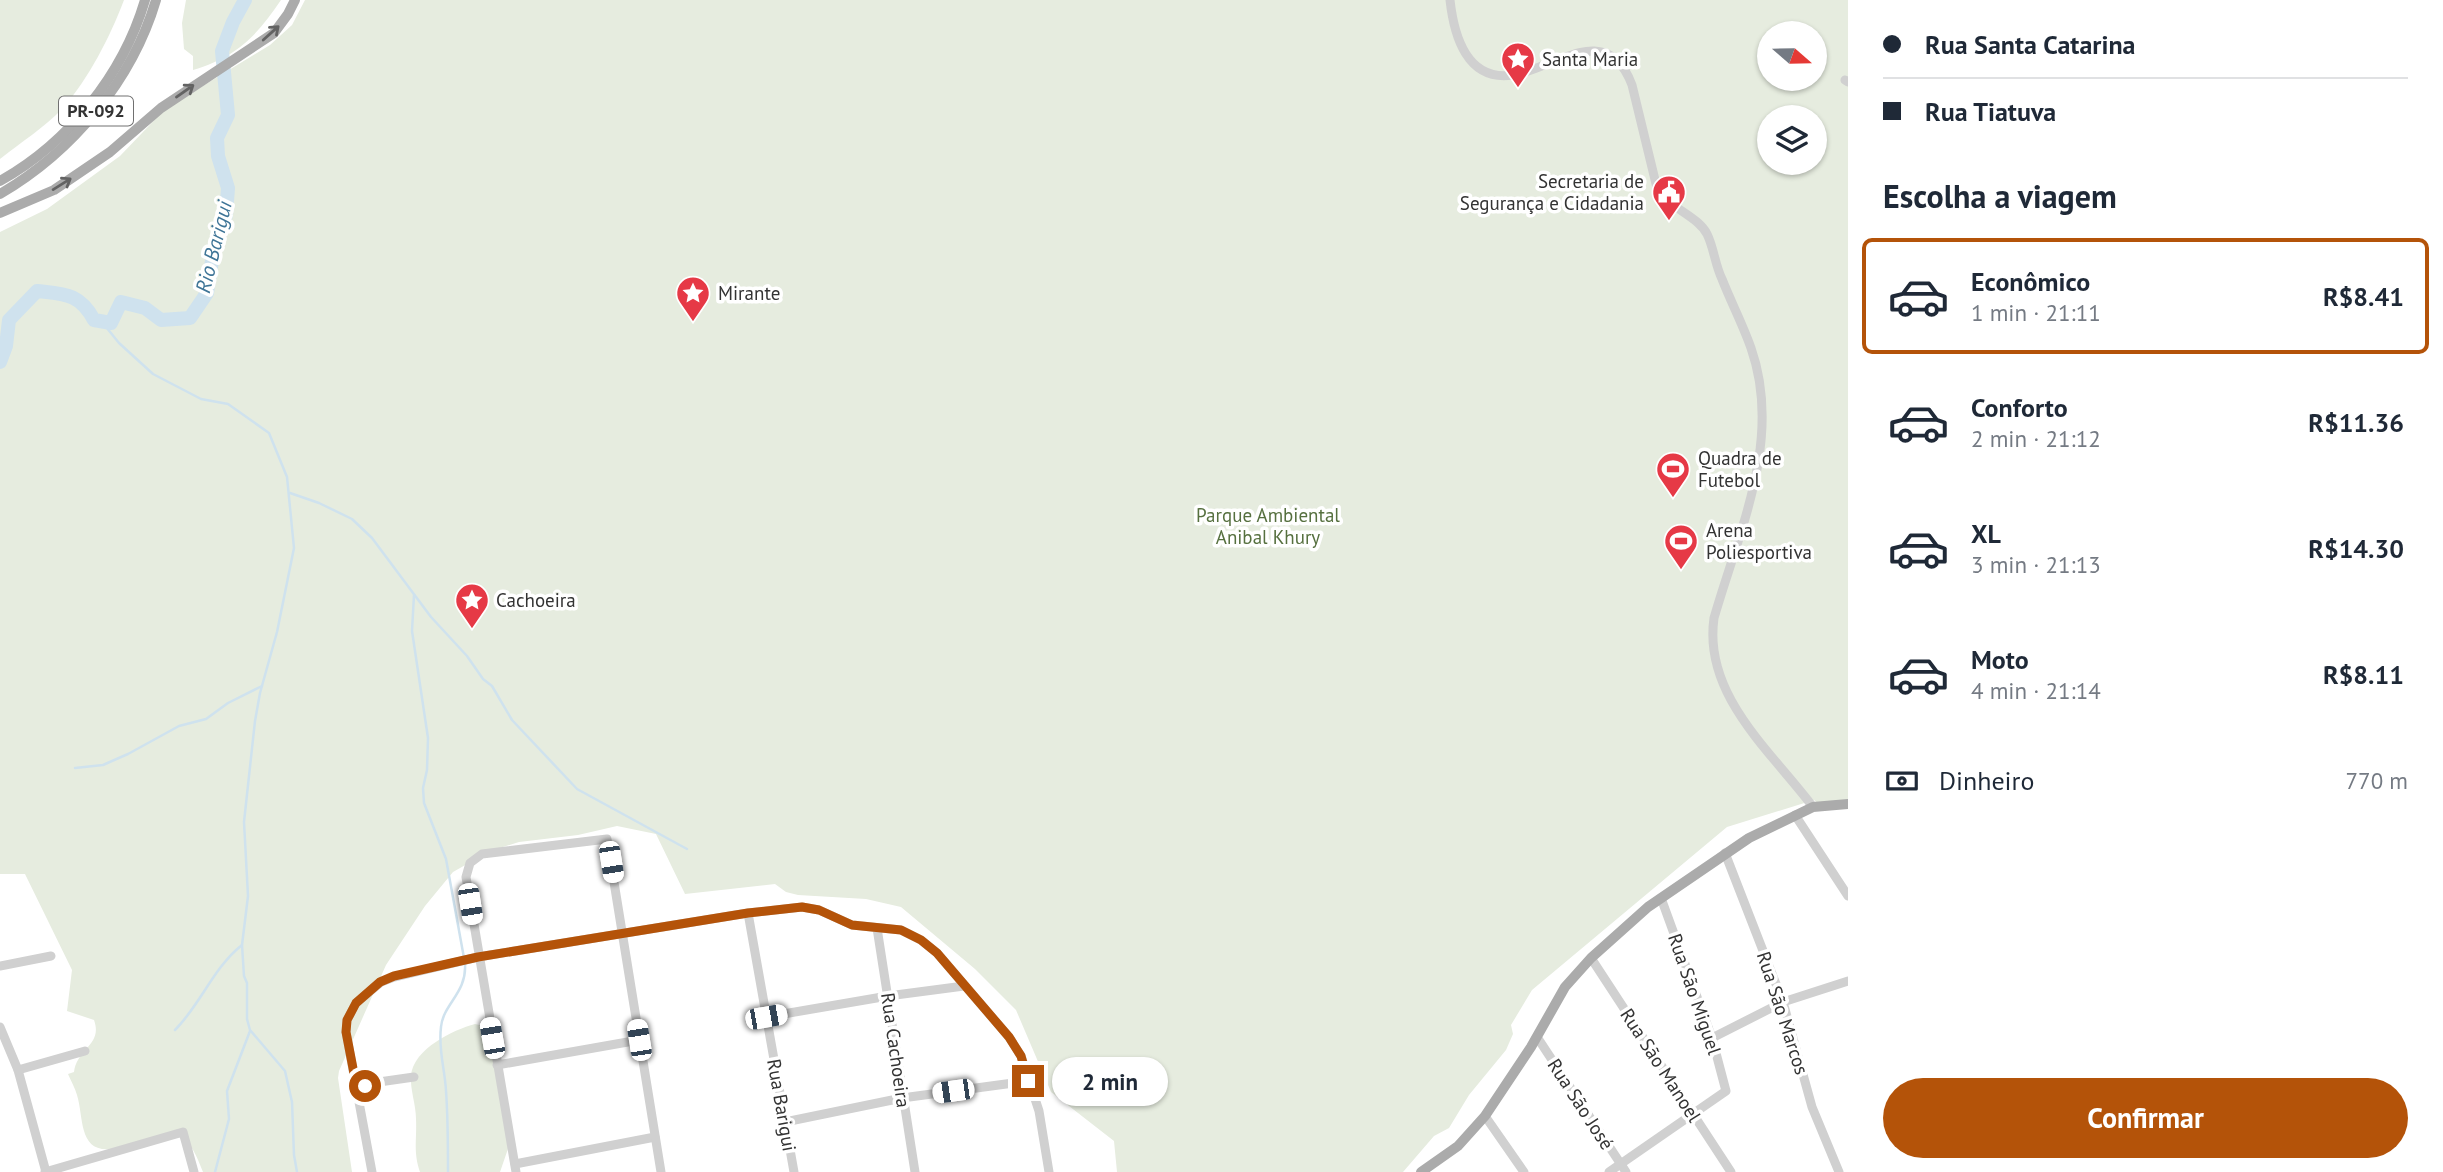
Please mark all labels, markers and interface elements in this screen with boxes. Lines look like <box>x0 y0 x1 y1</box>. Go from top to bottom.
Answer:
north arrow <box>1757 21 1827 91</box>
map controls <box>1757 21 1827 175</box>
one-way arrow <box>262 25 280 41</box>
text: Rua Santa Catarina <box>1925 28 2135 61</box>
place icon: Santa Maria <box>1499 40 1537 89</box>
place label: Santa Maria <box>1542 47 1638 71</box>
one-way arrow <box>175 84 194 98</box>
text: Rua Tiatuva <box>1925 95 2056 128</box>
road number: PR-092 <box>59 96 133 126</box>
button: layers <box>1757 105 1827 175</box>
place label: Secretaria de Segurança e Cidadania <box>1460 169 1644 215</box>
public building icon: Secretaria de Segurança e Cidadania <box>1650 173 1688 222</box>
text: Escolha a viagem <box>1883 175 2117 217</box>
one-way arrow <box>51 177 71 191</box>
water label: Rio Barigui <box>189 197 238 296</box>
icon: car <box>1887 265 1950 328</box>
text: Econômico <box>1971 265 2090 298</box>
place icon: Mirante <box>674 274 712 323</box>
text: R$8.41 <box>2323 280 2404 313</box>
place label: Mirante <box>718 281 780 305</box>
text: 1 min · 21:11 <box>1971 298 2101 327</box>
icon: car <box>1887 391 1950 454</box>
text: Conforto <box>1971 391 2068 424</box>
text: R$11.36 <box>2308 406 2404 439</box>
text: 2 min · 21:12 <box>1971 424 2101 453</box>
place label: Quadra de Futebol <box>1698 446 1782 492</box>
sports icon: Quadra de Futebol <box>1654 450 1692 499</box>
park label: Parque Ambiental Anibal Khury <box>1196 503 1340 549</box>
icon: car <box>1887 517 1950 580</box>
text: XL <box>1971 517 2001 550</box>
place label: Arena Poliesportiva <box>1706 518 1812 564</box>
sports icon: Arena Poliesportiva <box>1662 522 1700 571</box>
text: R$14.30 <box>2308 532 2404 565</box>
text: 3 min · 21:13 <box>1971 550 2101 579</box>
place icon: Cachoeira <box>453 581 491 630</box>
place label: Cachoeira <box>496 588 576 612</box>
icon: car <box>1887 643 1950 706</box>
text: Moto <box>1971 643 2029 676</box>
text: R$8.11 <box>2323 658 2404 691</box>
text: 4 min · 21:14 <box>1971 676 2101 705</box>
icon: cash <box>1883 762 1921 800</box>
text: Dinheiro <box>1939 764 2034 797</box>
text: 770 m <box>2346 766 2408 795</box>
car <box>598 840 625 884</box>
car <box>457 882 484 926</box>
street label: Rua São Miguel <box>1663 930 1727 1058</box>
street label: Rua São Marcos <box>1752 948 1814 1078</box>
street label: Rua Cachoeira <box>876 991 916 1109</box>
car <box>744 1003 789 1031</box>
street label: Rua São Manoel <box>1615 1004 1707 1127</box>
car <box>479 1015 506 1061</box>
car <box>626 1018 653 1062</box>
street label: Rua São José <box>1543 1054 1619 1154</box>
callout: 2 min <box>1052 1056 1168 1106</box>
street label: Rua Barigui <box>762 1057 802 1153</box>
route end <box>1012 1065 1044 1097</box>
text: 2 min <box>1082 1067 1138 1096</box>
route start <box>349 1070 381 1102</box>
car <box>931 1078 976 1104</box>
button: Confirmar <box>1883 1078 2408 1158</box>

